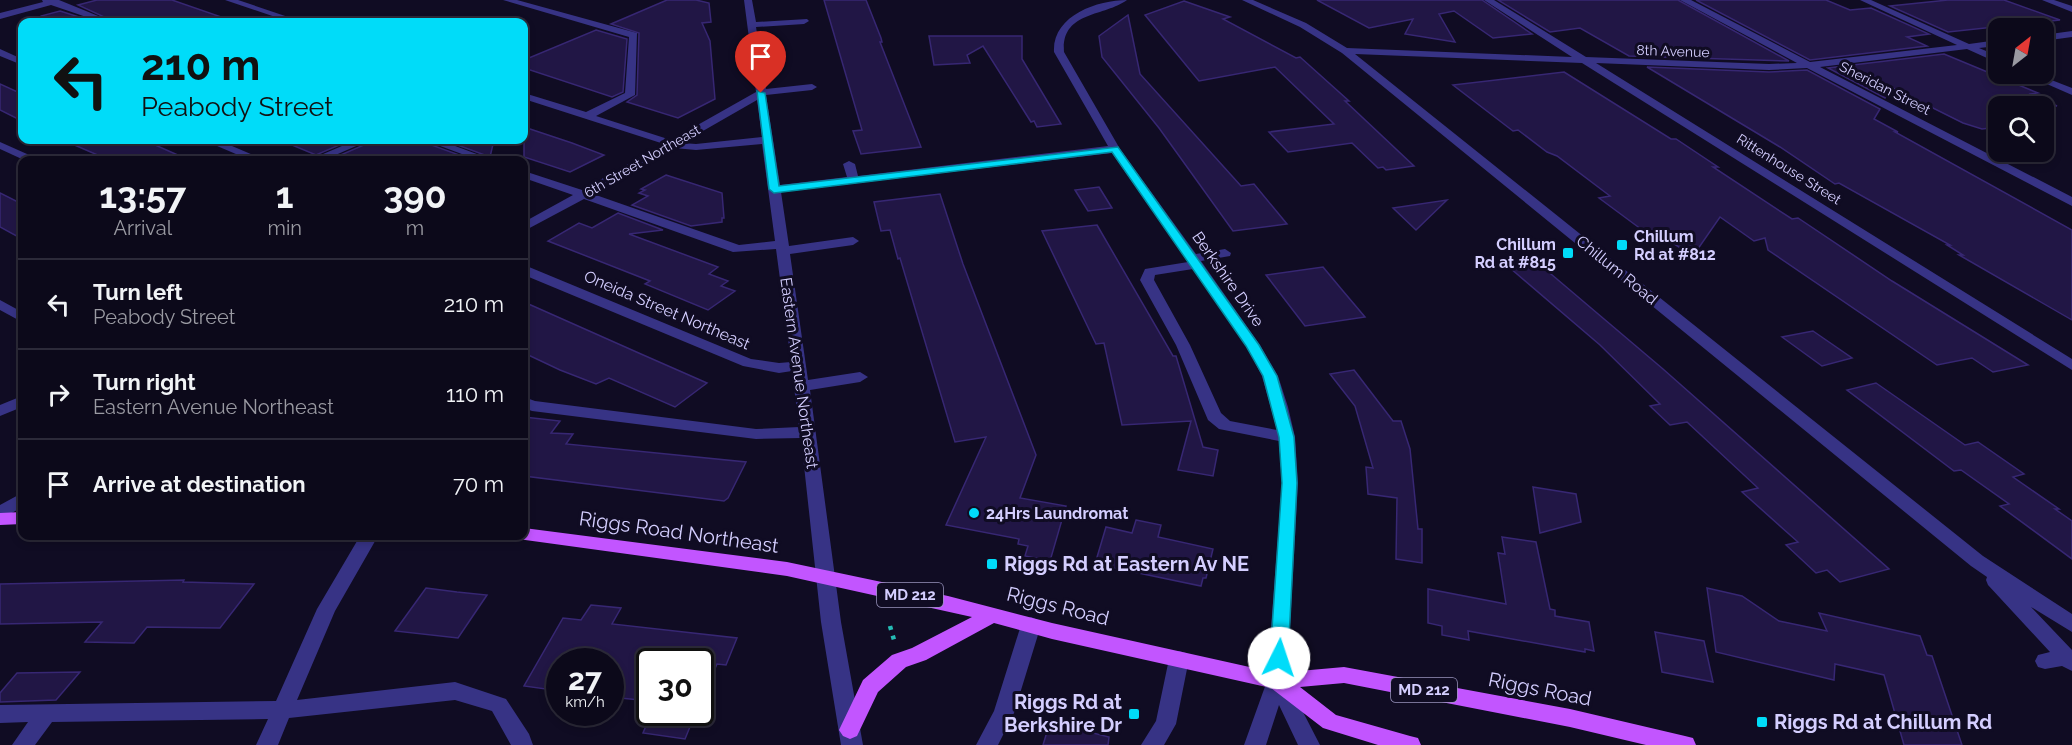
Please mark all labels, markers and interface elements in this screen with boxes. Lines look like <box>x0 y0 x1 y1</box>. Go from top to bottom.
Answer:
north arrow <box>1988 18 2054 84</box>
map controls <box>1988 18 2054 162</box>
pin <box>735 31 786 93</box>
icon: arrive <box>744 40 777 73</box>
text: 210 m <box>141 41 260 90</box>
icon: left <box>42 42 120 120</box>
street label: 8th Avenue <box>1636 42 1710 60</box>
street label: Sheridan Street <box>1837 58 1933 118</box>
text: Peabody Street <box>141 91 333 122</box>
button: search <box>1988 96 2054 162</box>
street label: 6th Street Northeast <box>581 121 703 201</box>
street label: Rittenhouse Street <box>1734 130 1844 208</box>
text: 13:57 <box>99 174 186 216</box>
text: 1 <box>276 174 294 216</box>
text: 390 <box>383 174 447 216</box>
text: Arrival <box>113 216 172 240</box>
text: min <box>268 216 302 240</box>
text: m <box>406 216 424 240</box>
place label: Chillum Rd at #812 <box>1634 227 1716 264</box>
street label: Berkshire Drive <box>1188 228 1268 330</box>
street label: Chillum Road <box>1572 231 1662 309</box>
place label: Chillum Rd at #815 <box>1474 235 1556 272</box>
marker: Chillum Rd at #812 <box>1615 238 1629 252</box>
marker: Chillum Rd at #815 <box>1561 246 1575 260</box>
street label: Oneida Street Northeast <box>581 266 753 354</box>
street label: Eastern Avenue Northeast <box>776 276 822 470</box>
text: Turn left <box>93 279 183 305</box>
icon: left <box>42 288 75 321</box>
text: 210 m <box>444 291 504 317</box>
text: Peabody Street <box>93 305 235 329</box>
text: Turn right <box>93 369 196 395</box>
icon: right <box>42 378 75 411</box>
text: 110 m <box>446 381 504 407</box>
text: Eastern Avenue Northeast <box>93 395 334 419</box>
icon: arrive <box>42 468 75 501</box>
text: Arrive at destination <box>93 471 306 497</box>
text: 70 m <box>453 471 504 497</box>
place label: 24Hrs Laundromat <box>986 504 1128 523</box>
street label: Riggs Road Northeast <box>578 506 781 558</box>
marker: 24Hrs Laundromat <box>967 506 981 520</box>
place label: Riggs Rd at Eastern Av NE <box>1004 552 1249 576</box>
marker: Riggs Rd at Eastern Av NE <box>985 557 999 571</box>
street label: Riggs Road <box>1004 582 1112 630</box>
road number: MD 212 <box>877 583 943 607</box>
position arrow <box>1247 626 1311 690</box>
speed limit sign: 30 <box>636 648 714 726</box>
text: 27 <box>568 662 602 697</box>
street label: Riggs Road <box>1486 667 1594 711</box>
road number: MD 212 <box>1391 678 1457 702</box>
place label: Riggs Rd at Berkshire Dr <box>1004 690 1122 737</box>
text: km/h <box>565 693 605 711</box>
marker: Riggs Rd at Berkshire Dr <box>1127 707 1141 721</box>
place label: Riggs Rd at Chillum Rd <box>1774 710 1992 734</box>
marker: Riggs Rd at Chillum Rd <box>1755 715 1769 729</box>

